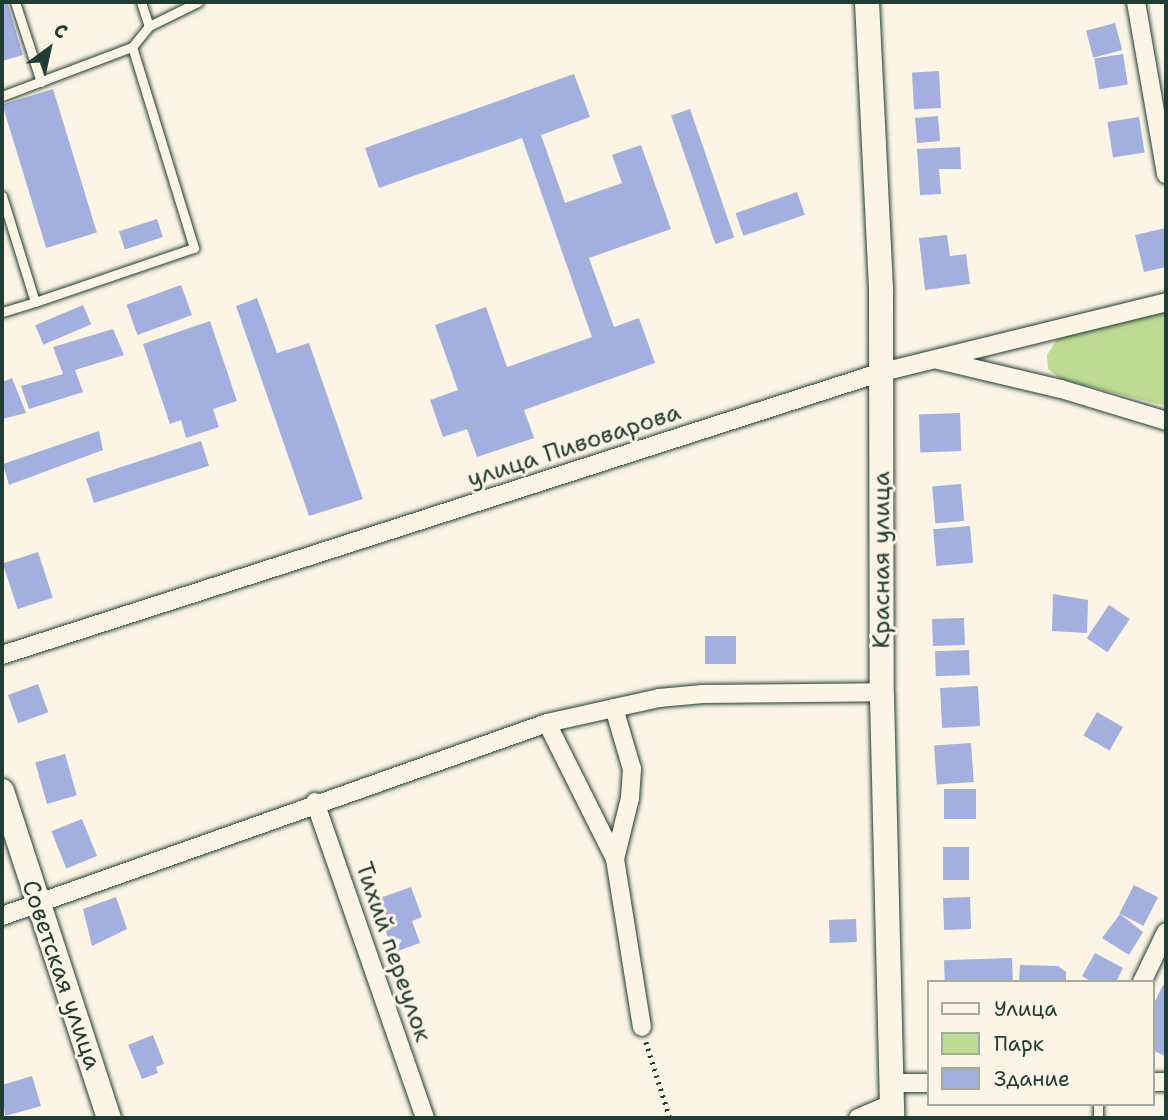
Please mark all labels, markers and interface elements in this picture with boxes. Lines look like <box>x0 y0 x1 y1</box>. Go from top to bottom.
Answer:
north arrow <box>14 14 84 84</box>
text: С <box>49 17 72 45</box>
street label: улица Пивоварова <box>464 398 684 494</box>
street label: Красная улица <box>868 471 896 649</box>
street label: Тихий переулок <box>349 858 437 1046</box>
street label: Советская улица <box>15 876 107 1074</box>
legend <box>926 980 1154 1106</box>
text: Улица <box>994 995 1057 1023</box>
text: Парк <box>994 1030 1044 1058</box>
text: Здание <box>994 1065 1070 1093</box>

